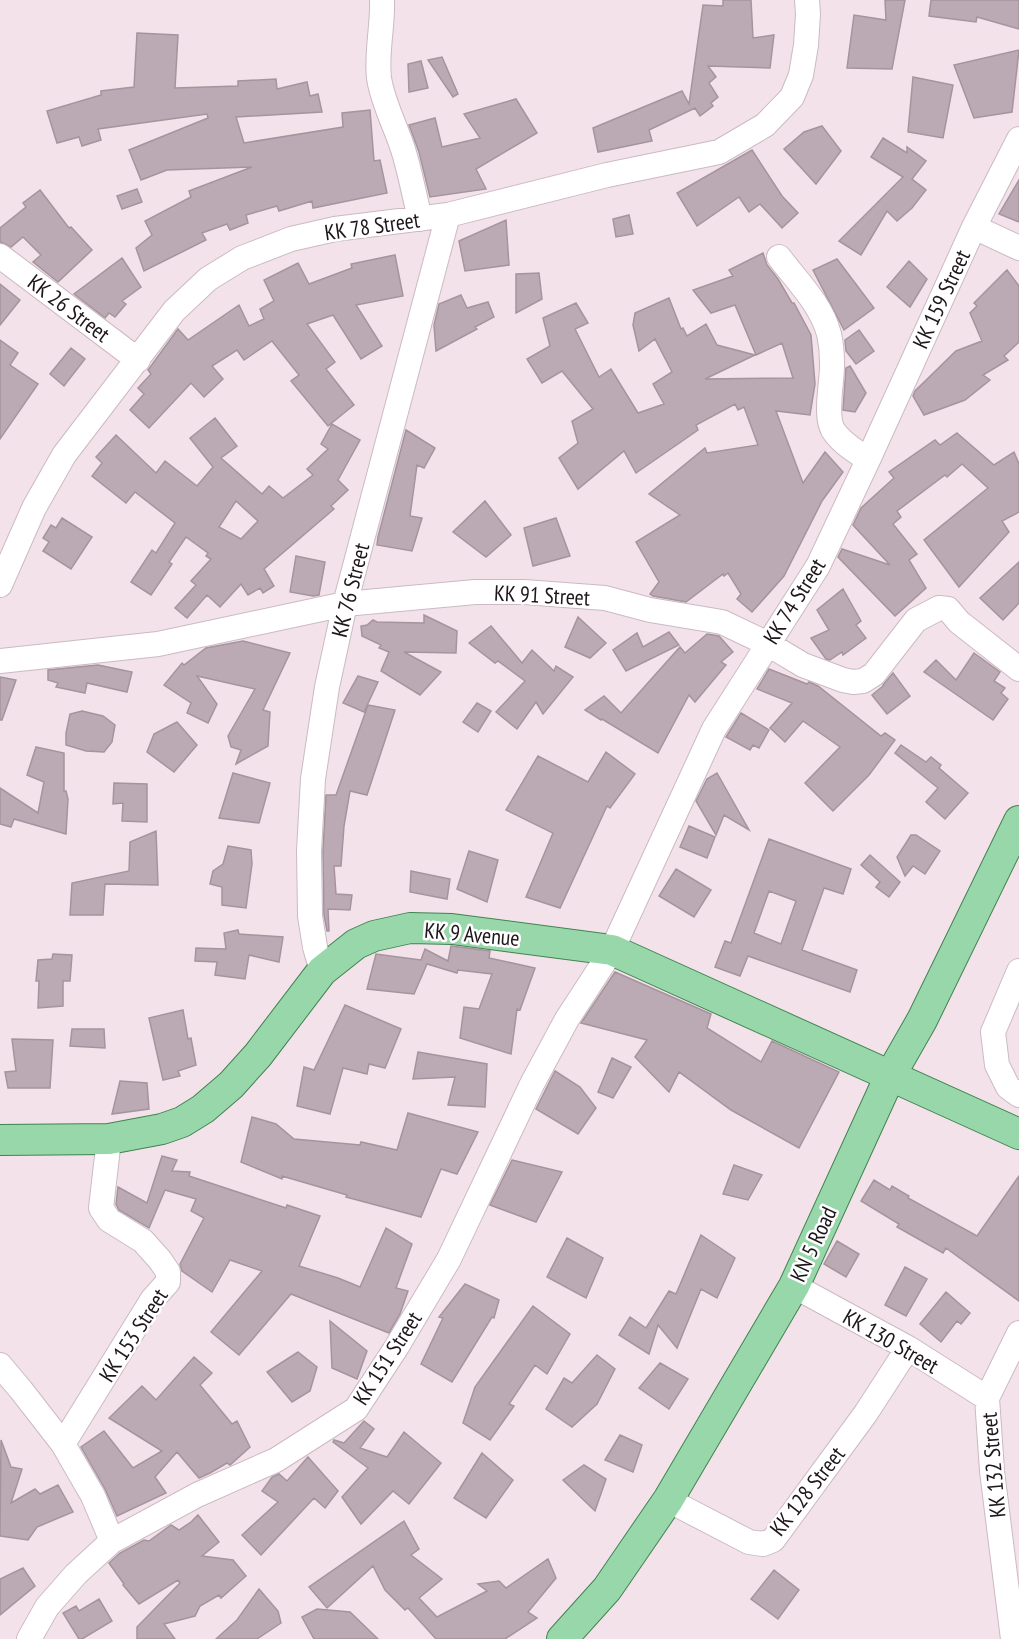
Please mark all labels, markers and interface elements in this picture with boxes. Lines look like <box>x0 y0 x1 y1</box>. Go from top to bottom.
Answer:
street label: KK 78 Street <box>323 205 421 247</box>
street label: KK 159 Street <box>906 245 976 353</box>
street label: KK 26 Street <box>22 268 116 348</box>
street label: KK 76 Street <box>325 540 375 640</box>
street label: KK 74 Street <box>757 553 831 649</box>
street label: KK 91 Street <box>493 579 591 611</box>
street label: KK 9 Avenue <box>423 916 521 952</box>
street label: KN 5 Road <box>784 1202 842 1286</box>
street label: KK 153 Street <box>92 1283 174 1387</box>
street label: KK 130 Street <box>838 1302 944 1380</box>
street label: KK 151 Street <box>346 1306 428 1410</box>
street label: KK 132 Street <box>974 1411 1012 1519</box>
street label: KK 128 Street <box>763 1441 851 1541</box>

